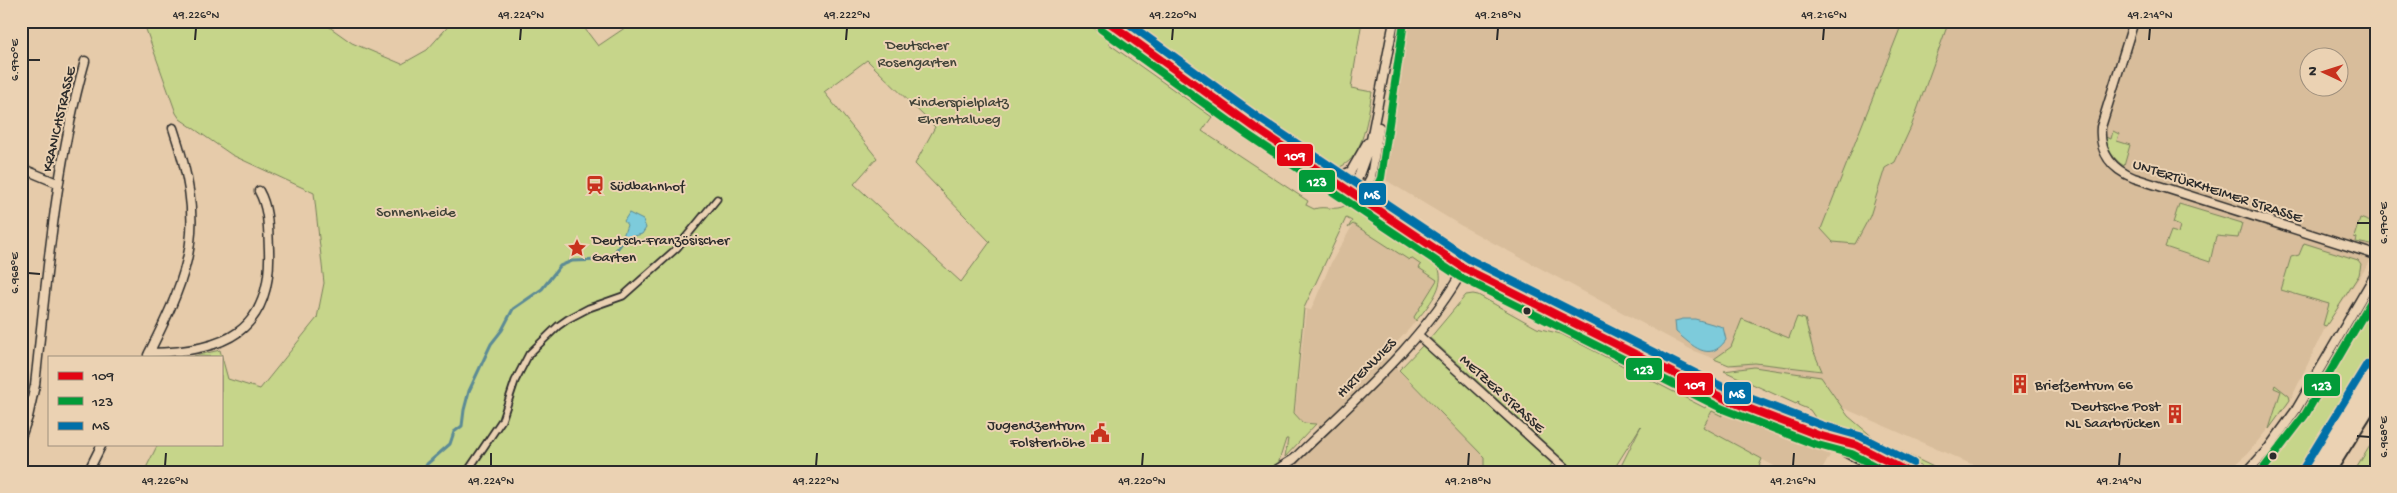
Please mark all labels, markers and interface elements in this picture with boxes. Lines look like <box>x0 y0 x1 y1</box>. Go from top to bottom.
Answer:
text: 49.226°N <box>173 9 219 23</box>
text: 49.224°N <box>498 9 544 23</box>
text: 49.222°N <box>824 9 870 23</box>
text: 49.220°N <box>1149 9 1197 23</box>
text: 49.218°N <box>1475 9 1521 23</box>
text: 49.216°N <box>1801 9 1847 23</box>
text: 49.214°N <box>2127 9 2173 23</box>
park label: Deutscher Rosengarten <box>877 37 957 72</box>
text: 6.970°E <box>9 39 23 81</box>
north arrow <box>2300 48 2350 98</box>
street label: KRANICHSTRASSE <box>39 64 81 174</box>
text: N <box>2305 66 2322 76</box>
park label: Kinderspielplatz Ehrentalweg <box>909 94 1009 129</box>
line badge: 109 <box>1276 143 1314 167</box>
text: 109 <box>1284 149 1305 166</box>
street label: UNTERTÜRKHEIMER STRASSE <box>2130 156 2305 228</box>
line badge: 123 <box>1298 169 1336 193</box>
station icon: Südbahnhof <box>584 174 606 196</box>
text: 123 <box>1306 175 1327 192</box>
place label: Südbahnhof <box>610 178 686 196</box>
line badge: MS <box>1358 182 1387 206</box>
text: MS <box>1364 188 1381 205</box>
text: 6.970°E <box>2378 202 2392 244</box>
park label: Sonnenheide <box>376 204 456 222</box>
place label: Deutsch-Französischer Garten <box>591 232 731 267</box>
place icon: Deutsch-Französischer Garten <box>566 237 588 259</box>
text: 6.968°E <box>9 252 23 294</box>
unlabelled marker <box>1522 306 1532 316</box>
street label: HIRTENWIES <box>1334 335 1401 402</box>
street label: METZER STRASSE <box>1455 351 1549 438</box>
legend <box>48 356 222 446</box>
line badge: 123 <box>1625 357 1663 381</box>
text: 123 <box>1633 363 1654 380</box>
text: 109 <box>91 368 115 386</box>
line badge: 109 <box>1676 372 1714 396</box>
building icon: Briefzentrum 66 <box>2009 373 2031 395</box>
line badge: 123 <box>2303 373 2341 397</box>
place label: Briefzentrum 66 <box>2034 377 2133 395</box>
text: 109 <box>1684 378 1705 395</box>
text: 123 <box>2311 379 2332 396</box>
line badge: MS <box>1723 381 1752 405</box>
text: MS <box>1729 387 1746 404</box>
text: 123 <box>91 394 113 412</box>
place label: Deutsche Post NL Saarbrücken <box>2065 398 2162 433</box>
building icon: Deutsche Post NL Saarbrücken <box>2164 403 2186 425</box>
text: 6.968°E <box>2378 416 2392 458</box>
place label: Jugendzentrum Folsterhöhe <box>987 417 1085 452</box>
text: MS <box>92 418 109 436</box>
public building icon: Jugendzentrum Folsterhöhe <box>1089 422 1111 444</box>
unlabelled marker <box>2268 451 2278 461</box>
text: 49.226°N <box>142 475 188 489</box>
text: 49.224°N <box>468 475 514 489</box>
text: 49.222°N <box>793 475 839 489</box>
text: 49.220°N <box>1118 475 1166 489</box>
text: 49.218°N <box>1445 475 1491 489</box>
text: 49.216°N <box>1770 475 1816 489</box>
text: 49.214°N <box>2096 475 2142 489</box>

